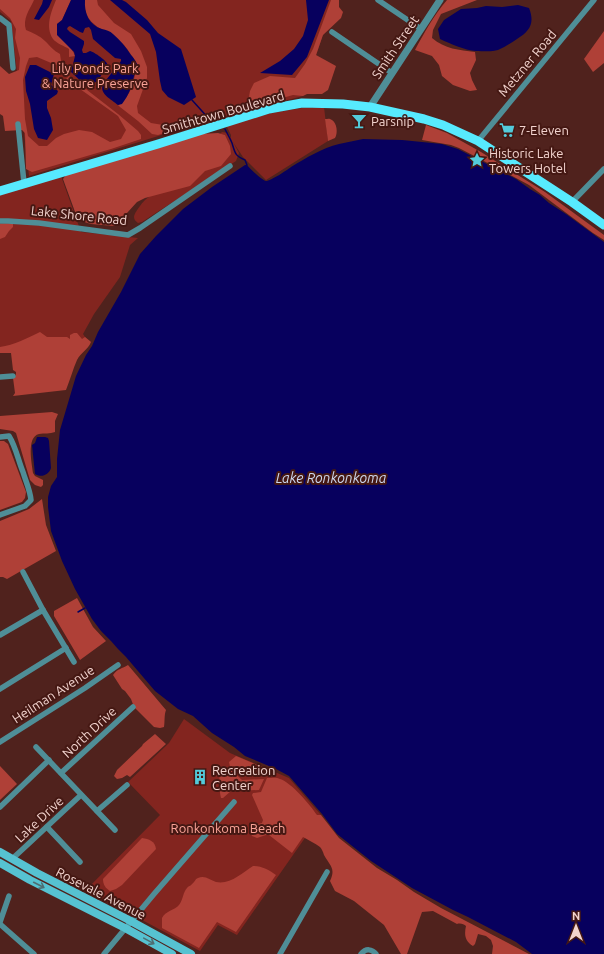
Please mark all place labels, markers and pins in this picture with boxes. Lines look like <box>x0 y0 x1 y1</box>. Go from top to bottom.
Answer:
bar icon: Parsnip <box>350 112 368 130</box>
place label: Parsnip <box>371 114 414 128</box>
supermarket icon: 7-Eleven <box>498 121 516 139</box>
place label: 7-Eleven <box>519 123 569 137</box>
place label: Historic Lake Towers Hotel <box>489 146 567 175</box>
place icon: Historic Lake Towers Hotel <box>468 151 486 169</box>
place label: Recreation Center <box>212 763 275 792</box>
building icon: Recreation Center <box>191 768 209 786</box>

